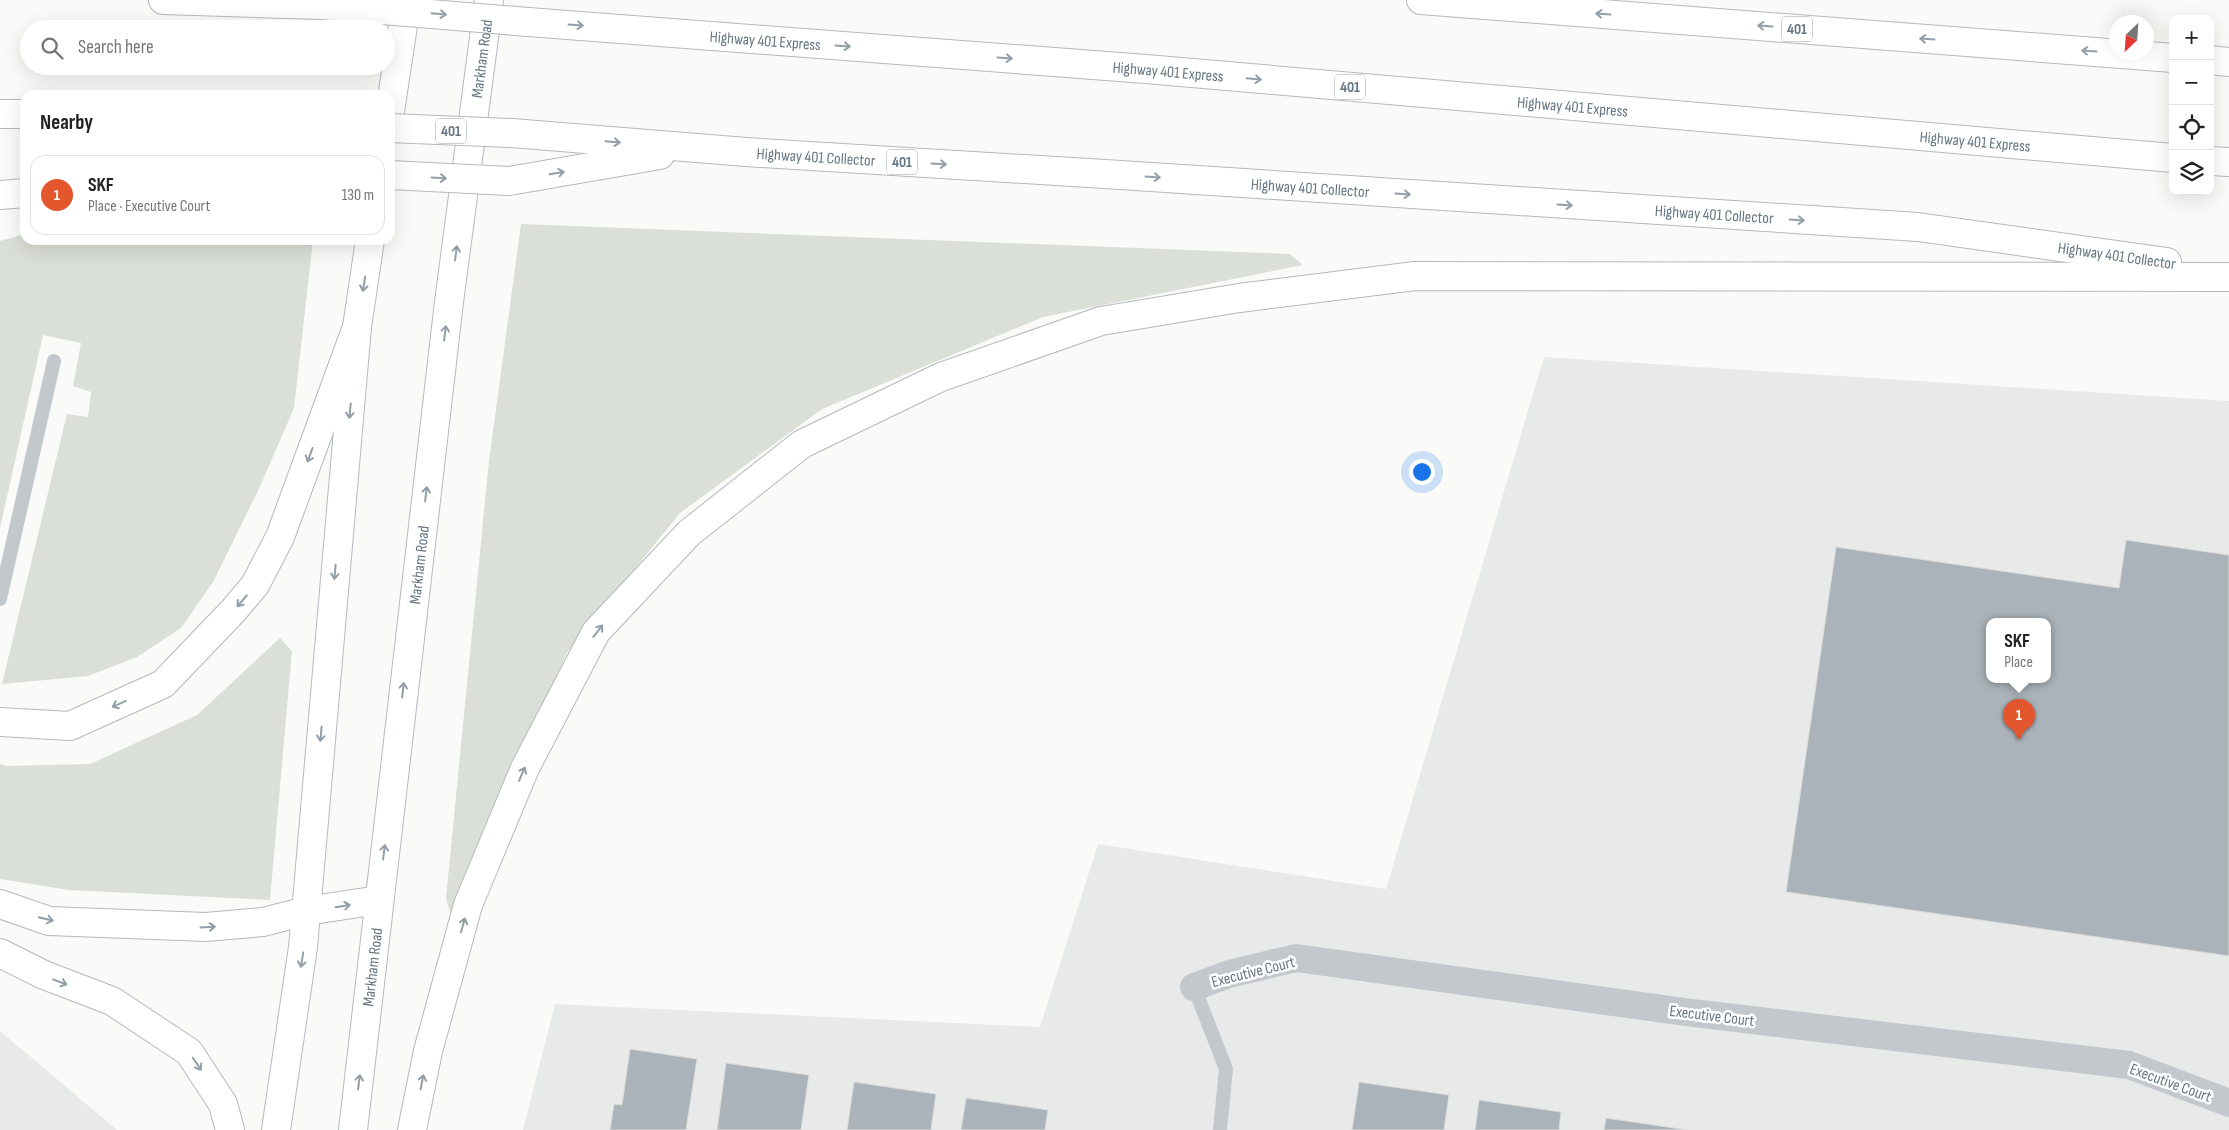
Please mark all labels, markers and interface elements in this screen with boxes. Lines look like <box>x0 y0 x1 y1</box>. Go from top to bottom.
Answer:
one-way arrow <box>1595 9 1611 19</box>
one-way arrow <box>431 10 447 19</box>
north arrow <box>2109 15 2154 60</box>
map controls <box>2169 15 2214 195</box>
button: + <box>2169 15 2214 60</box>
road number: 401 <box>1782 16 1812 42</box>
street label: Markham Road <box>468 18 497 99</box>
search box <box>20 20 395 75</box>
one-way arrow <box>568 21 584 30</box>
one-way arrow <box>1757 22 1773 31</box>
street label: Highway 401 Express <box>709 28 822 55</box>
icon: search <box>38 34 66 62</box>
one-way arrow <box>1919 34 1935 43</box>
text: Search here <box>78 36 154 59</box>
one-way arrow <box>835 41 851 51</box>
one-way arrow <box>2082 47 2098 56</box>
one-way arrow <box>997 54 1013 63</box>
street label: Highway 401 Express <box>1112 58 1225 87</box>
button: − <box>2169 60 2214 105</box>
one-way arrow <box>1246 74 1262 83</box>
road number: 401 <box>1335 74 1365 100</box>
street label: Highway 401 Express <box>1516 93 1629 122</box>
button: locate <box>2169 105 2214 150</box>
text: Nearby <box>40 110 93 135</box>
road number: 401 <box>436 118 466 144</box>
street label: Highway 401 Express <box>1919 128 2031 157</box>
one-way arrow <box>604 137 620 147</box>
street label: Highway 401 Collector <box>756 145 876 171</box>
road number: 401 <box>887 150 917 174</box>
button: layers <box>2169 150 2214 195</box>
one-way arrow <box>931 159 947 168</box>
one-way arrow <box>548 168 564 178</box>
one-way arrow <box>1145 172 1161 182</box>
one-way arrow <box>430 173 446 182</box>
text: SKF <box>88 174 114 197</box>
street label: Highway 401 Collector <box>1250 176 1370 202</box>
text: 1 <box>54 186 60 205</box>
text: 130 m <box>342 186 374 205</box>
one-way arrow <box>1394 189 1410 199</box>
text: Place · Executive Court <box>88 197 210 216</box>
one-way arrow <box>1557 200 1573 209</box>
street label: Highway 401 Collector <box>1654 202 1775 229</box>
one-way arrow <box>1789 215 1805 224</box>
street label: Highway 401 Collector <box>2057 239 2177 274</box>
one-way arrow <box>451 246 461 262</box>
one-way arrow <box>358 275 368 291</box>
one-way arrow <box>440 325 450 341</box>
one-way arrow <box>345 402 354 418</box>
one-way arrow <box>305 447 314 462</box>
your location <box>1409 459 1435 485</box>
one-way arrow <box>421 486 431 502</box>
street label: Markham Road <box>406 525 434 605</box>
one-way arrow <box>331 564 340 580</box>
one-way arrow <box>236 595 247 608</box>
popup <box>1986 618 2051 683</box>
one-way arrow <box>593 624 604 637</box>
text: SKF <box>2004 630 2030 653</box>
text: Place <box>2004 653 2033 672</box>
one-way arrow <box>398 683 408 699</box>
one-way arrow <box>112 699 127 709</box>
pin: 1 <box>2003 699 2035 740</box>
one-way arrow <box>316 726 326 742</box>
one-way arrow <box>518 767 528 782</box>
one-way arrow <box>379 844 389 860</box>
one-way arrow <box>334 901 350 911</box>
one-way arrow <box>38 915 54 924</box>
one-way arrow <box>459 917 468 933</box>
one-way arrow <box>200 922 216 931</box>
street label: Markham Road <box>359 927 387 1008</box>
one-way arrow <box>296 952 306 968</box>
street label: Executive Court <box>1210 953 1297 992</box>
one-way arrow <box>52 977 67 987</box>
street label: Executive Court <box>1668 1002 1755 1031</box>
one-way arrow <box>192 1057 202 1071</box>
street label: Executive Court <box>2127 1060 2214 1107</box>
one-way arrow <box>354 1074 364 1090</box>
one-way arrow <box>418 1075 427 1091</box>

